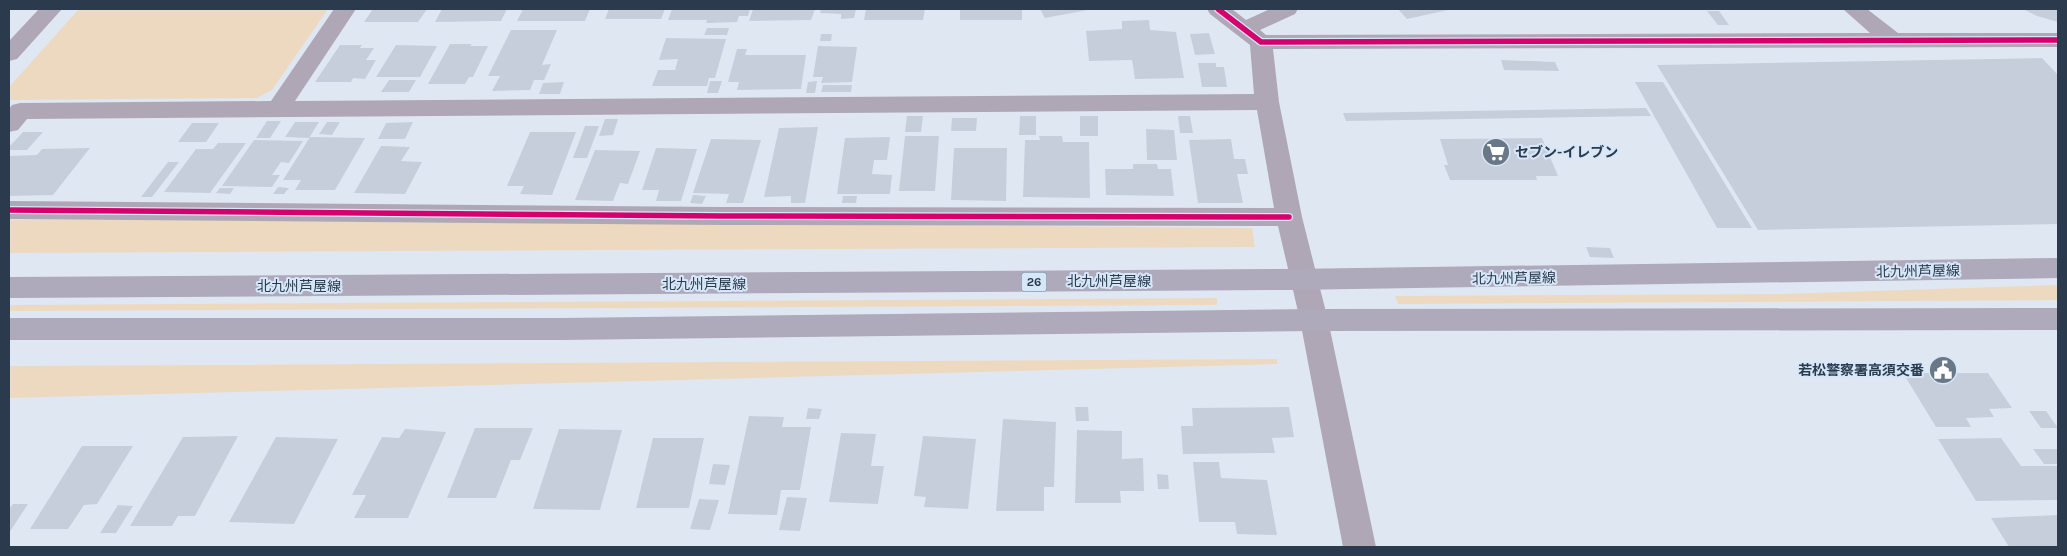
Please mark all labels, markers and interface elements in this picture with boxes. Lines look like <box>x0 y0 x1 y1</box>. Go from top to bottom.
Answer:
supermarket icon: セブン-イレブン <box>1481 137 1511 167</box>
place label: セブン-イレブン <box>1515 144 1618 161</box>
street label: 北九州芦屋線 <box>1876 262 1960 281</box>
street label: 北九州芦屋線 <box>1472 269 1556 288</box>
road number: 26 <box>1022 272 1046 292</box>
street label: 北九州芦屋線 <box>1067 273 1151 290</box>
street label: 北九州芦屋線 <box>662 276 746 293</box>
street label: 北九州芦屋線 <box>257 278 341 295</box>
public building icon: 若松警察署高須交番 <box>1928 355 1958 385</box>
place label: 若松警察署高須交番 <box>1798 362 1924 379</box>

